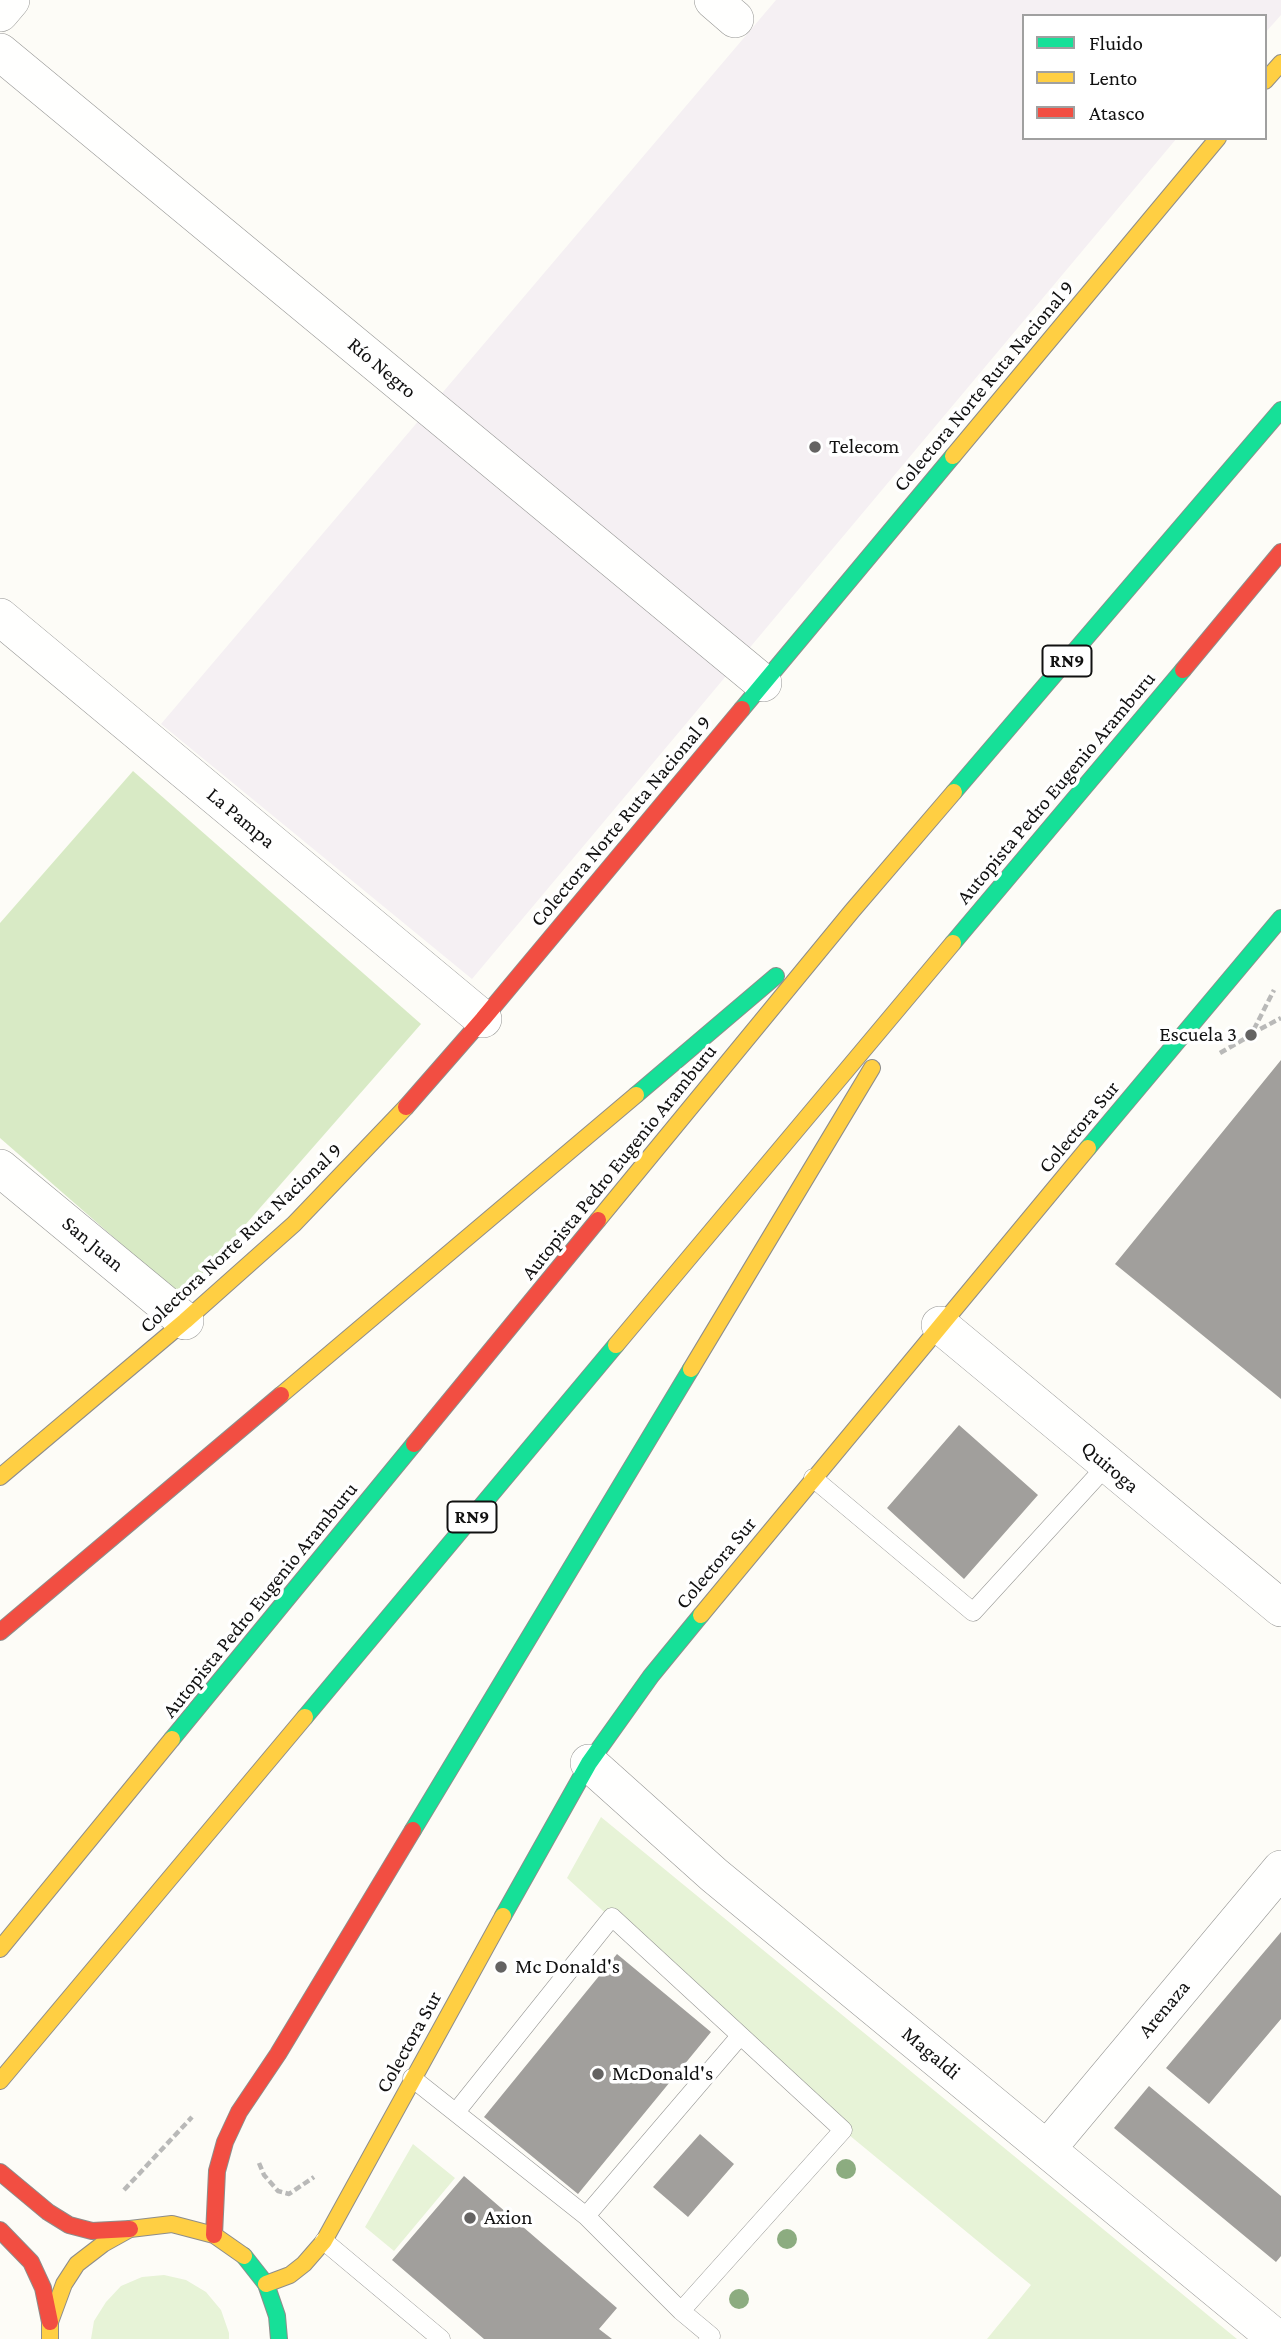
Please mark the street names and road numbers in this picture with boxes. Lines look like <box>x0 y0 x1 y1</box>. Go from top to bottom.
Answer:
street label: Colectora Norte Ruta Nacional 9 <box>888 275 1080 497</box>
street label: Río Negro <box>343 332 421 404</box>
road number: RN9 <box>1042 646 1092 676</box>
street label: Autopista Pedro Eugenio Aramburu <box>951 667 1161 909</box>
street label: Colectora Norte Ruta Nacional 9 <box>525 710 717 932</box>
street label: La Pampa <box>202 782 280 854</box>
street label: Autopista Pedro Eugenio Aramburu <box>516 1039 722 1285</box>
street label: Colectora Sur <box>1033 1076 1125 1178</box>
street label: Colectora Norte Ruta Nacional 9 <box>134 1137 348 1339</box>
street label: San Juan <box>57 1211 129 1277</box>
street label: Quiroga <box>1076 1436 1144 1498</box>
street label: Autopista Pedro Eugenio Aramburu <box>157 1477 363 1723</box>
road number: RN9 <box>448 1502 496 1532</box>
street label: Colectora Sur <box>670 1512 762 1614</box>
street label: Arenaza <box>1133 1975 1195 2043</box>
street label: Colectora Sur <box>371 1987 447 2097</box>
street label: Magaldi <box>896 2021 966 2085</box>

